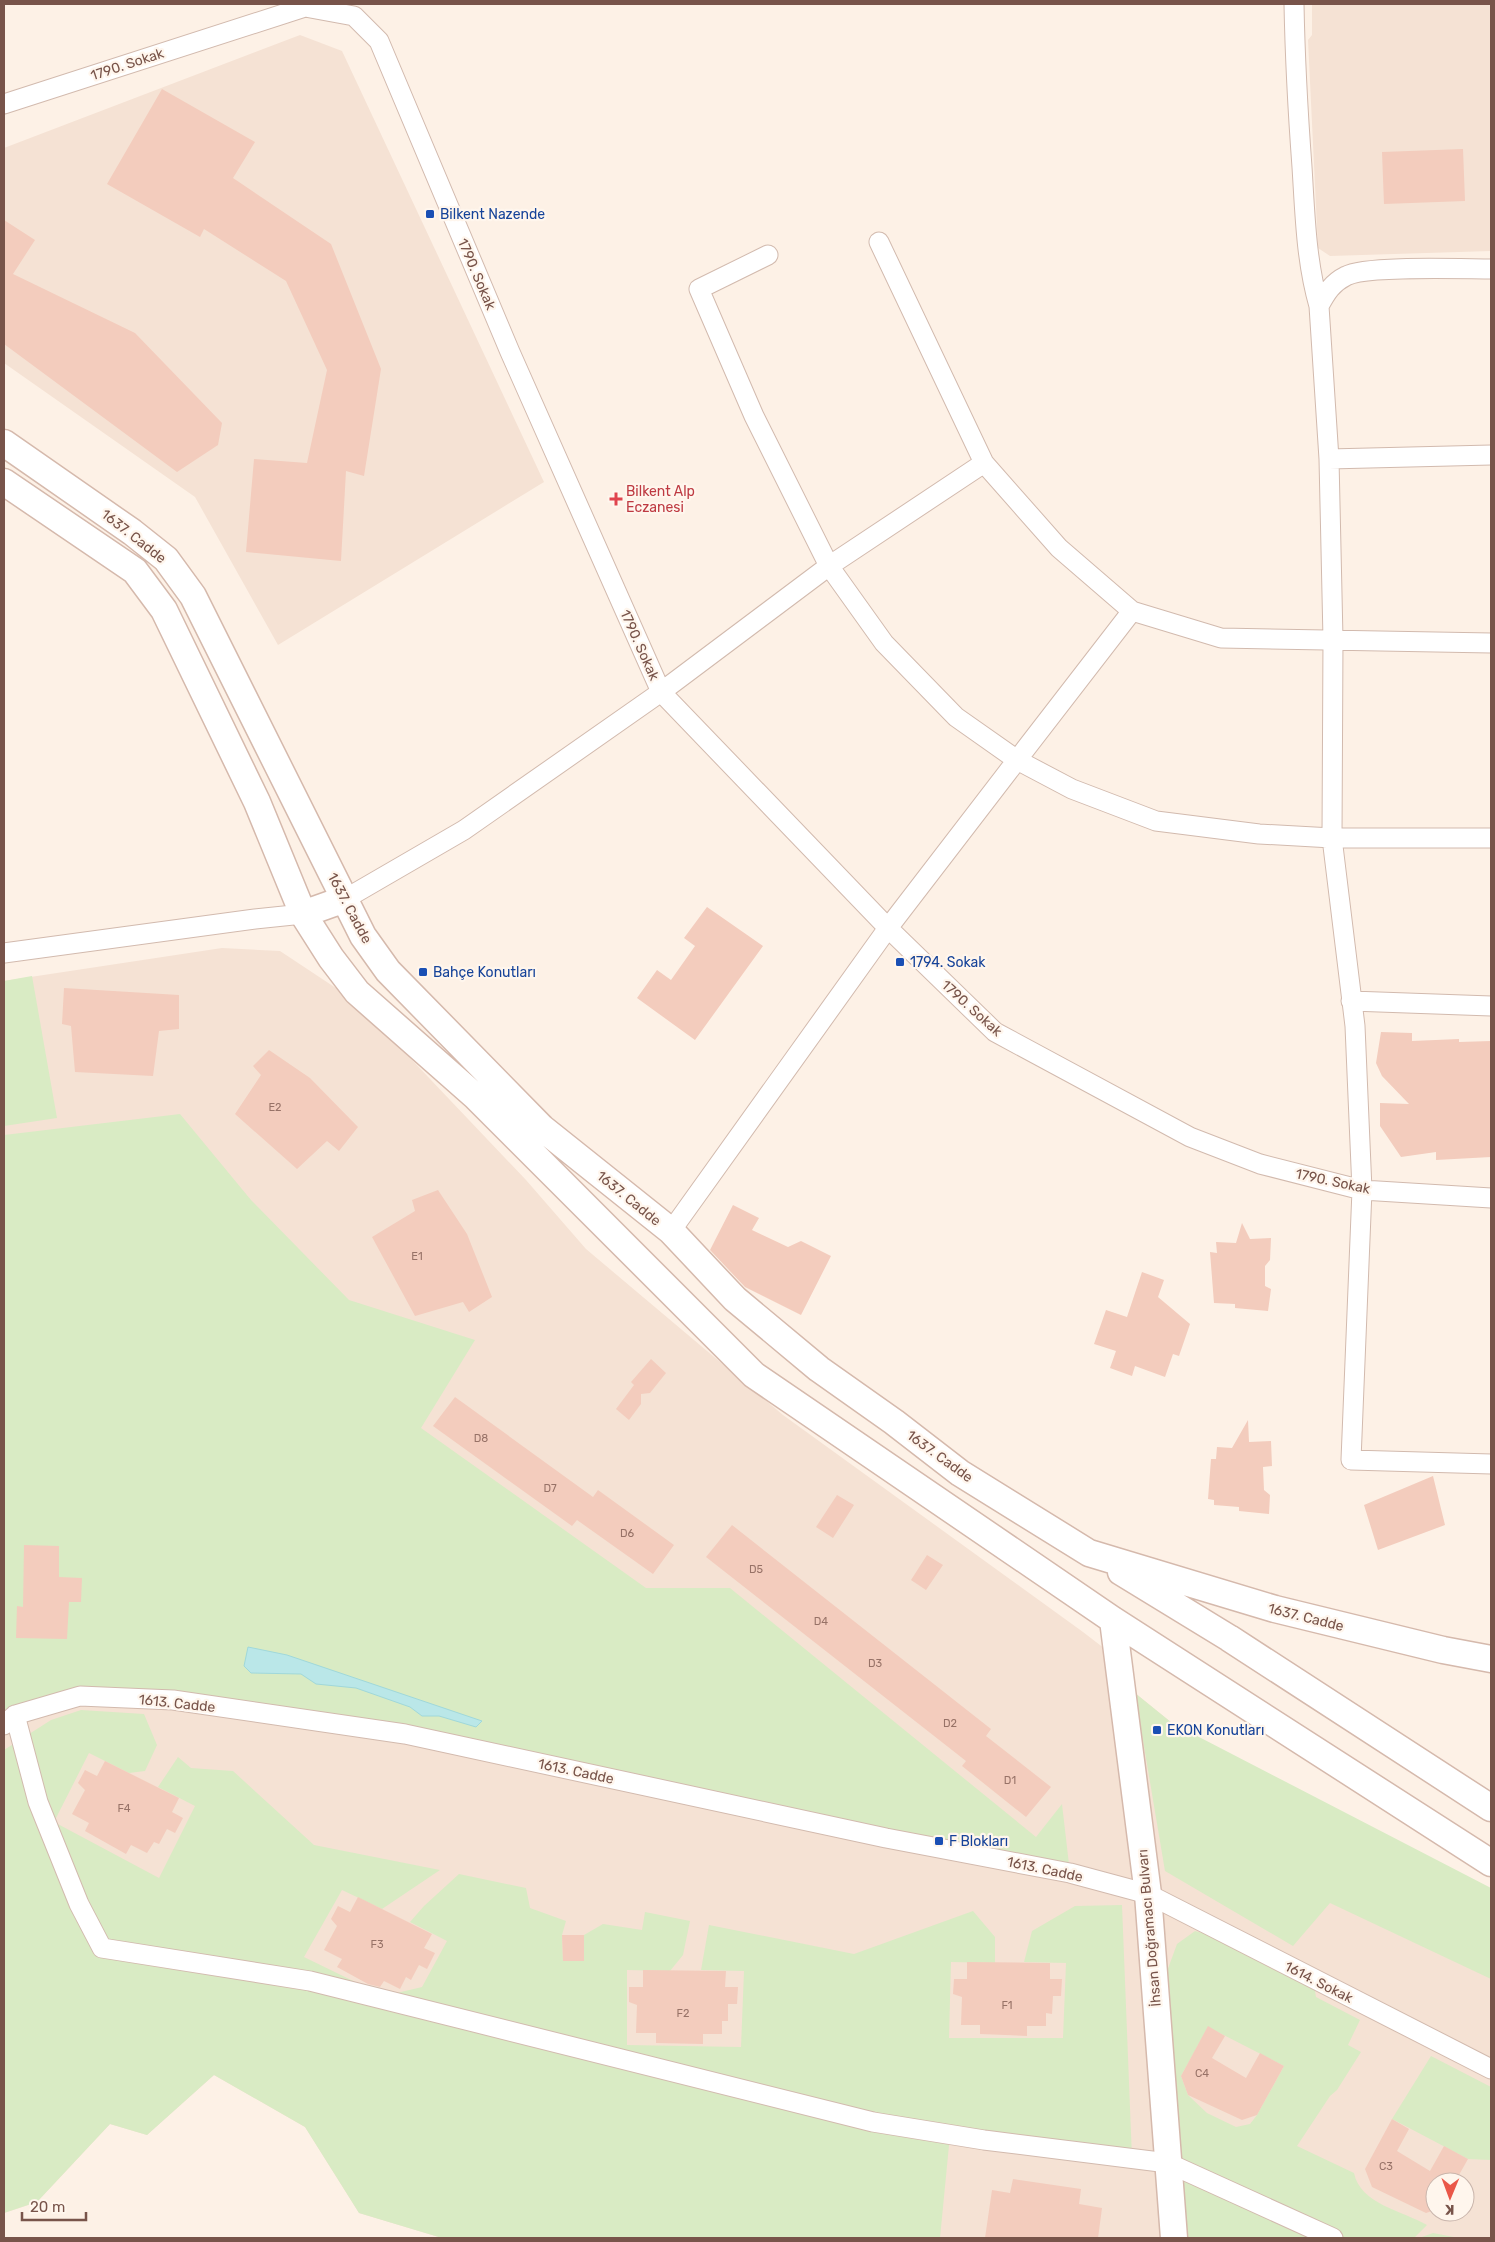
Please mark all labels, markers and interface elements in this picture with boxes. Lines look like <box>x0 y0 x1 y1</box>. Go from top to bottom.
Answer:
street label: 1790. Sokak <box>88 44 167 84</box>
place label: Bilkent Nazende <box>440 206 545 223</box>
marker: Bilkent Nazende <box>424 208 436 220</box>
street label: 1790. Sokak <box>454 236 499 313</box>
place label: Bilkent Alp Eczanesi <box>626 483 695 516</box>
marker: Bilkent Alp Eczanesi <box>610 493 622 505</box>
street label: 1637. Cadde <box>98 506 170 567</box>
street label: 1790. Sokak <box>616 607 663 684</box>
street label: 1637. Cadde <box>324 870 375 947</box>
place label: 1794. Sokak <box>910 954 986 971</box>
marker: 1794. Sokak <box>894 956 906 968</box>
place label: Bahçe Konutları <box>433 964 536 981</box>
marker: Bahçe Konutları <box>417 966 429 978</box>
street label: 1790. Sokak <box>938 977 1006 1041</box>
house number: E2 <box>268 1101 282 1114</box>
street label: 1790. Sokak <box>1294 1165 1373 1198</box>
street label: 1637. Cadde <box>593 1167 664 1230</box>
house number: E1 <box>411 1250 423 1263</box>
street label: 1637. Cadde <box>903 1427 976 1486</box>
house number: D8 <box>474 1432 488 1445</box>
house number: D7 <box>543 1482 557 1495</box>
house number: D6 <box>620 1527 634 1540</box>
house number: D5 <box>749 1563 764 1576</box>
street label: 1637. Cadde <box>1266 1600 1346 1635</box>
house number: D4 <box>814 1615 828 1628</box>
house number: D3 <box>868 1657 882 1670</box>
street label: 1613. Cadde <box>138 1691 216 1716</box>
house number: D2 <box>943 1717 957 1730</box>
place label: EKON Konutları <box>1167 1722 1264 1739</box>
marker: EKON Konutları <box>1151 1724 1163 1736</box>
street label: 1613. Cadde <box>536 1755 615 1788</box>
house number: D1 <box>1004 1774 1016 1787</box>
house number: F4 <box>117 1802 131 1815</box>
place label: F Blokları <box>949 1833 1008 1850</box>
marker: F Blokları <box>933 1835 945 1847</box>
street label: İhsan Doğramacı Bulvarı <box>1134 1849 1165 2007</box>
street label: 1613. Cadde <box>1005 1853 1084 1886</box>
house number: F3 <box>370 1938 384 1951</box>
street label: 1614. Sokak <box>1282 1958 1356 2007</box>
house number: F1 <box>1001 1999 1013 2012</box>
house number: F2 <box>677 2007 689 2020</box>
house number: C4 <box>1195 2067 1209 2080</box>
house number: C3 <box>1379 2160 1393 2173</box>
north arrow <box>1425 2172 1475 2222</box>
scale bar <box>22 2190 86 2222</box>
text: 20 m <box>30 2198 65 2216</box>
text: K <box>1444 2201 1455 2218</box>

